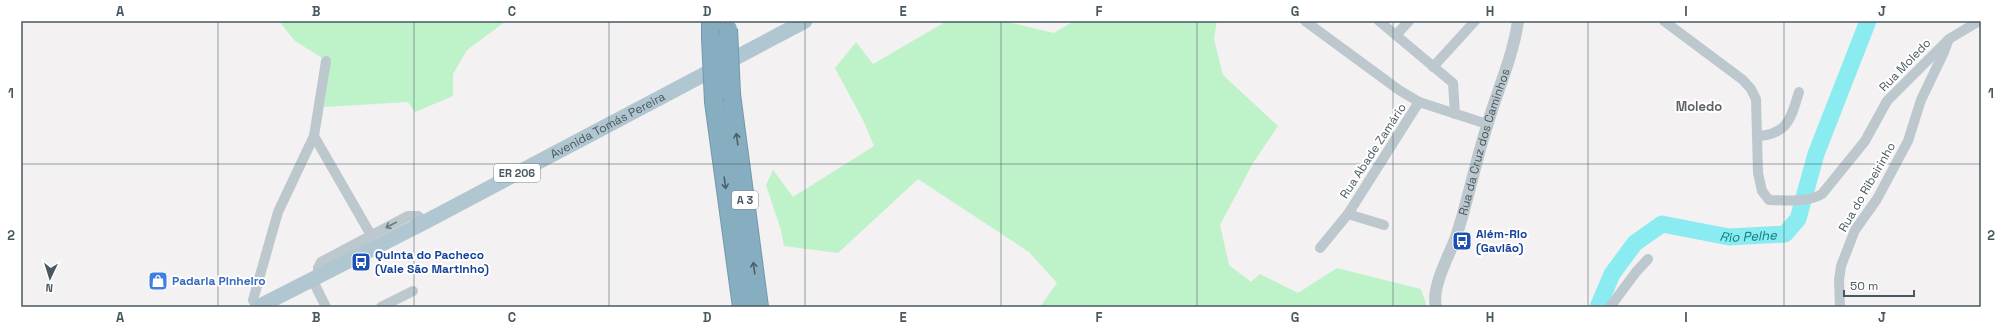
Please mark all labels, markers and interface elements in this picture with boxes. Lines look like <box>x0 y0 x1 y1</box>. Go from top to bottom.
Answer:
text: A <box>116 3 125 20</box>
text: B <box>312 3 321 20</box>
text: C <box>508 3 516 20</box>
text: D <box>703 3 712 20</box>
text: E <box>899 3 907 20</box>
text: F <box>1096 3 1103 20</box>
text: G <box>1291 3 1299 20</box>
text: H <box>1486 3 1494 20</box>
text: I <box>1684 3 1688 20</box>
text: J <box>1878 3 1886 20</box>
street label: Rua Moledo <box>1876 35 1934 95</box>
street label: Rua da Cruz dos Caminhos <box>1455 66 1514 217</box>
text: 1 <box>8 85 14 102</box>
text: 1 <box>1988 85 1994 102</box>
street label: Avenida Tomás Pereira <box>547 88 668 162</box>
district label: Moledo <box>1676 98 1722 115</box>
street label: Rua Abade Zamário <box>1336 100 1410 202</box>
one-way arrow <box>733 133 741 146</box>
street label: Rua do Ribeirinho <box>1835 139 1899 235</box>
road number: ER 206 <box>494 164 540 182</box>
one-way arrow <box>721 176 729 189</box>
road number: A 3 <box>732 191 758 209</box>
one-way arrow <box>385 222 397 229</box>
place label: Além-Rio (Gavião) <box>1476 226 1527 256</box>
water label: Rio Pelhe <box>1718 226 1778 246</box>
text: 2 <box>7 227 15 244</box>
text: 2 <box>1987 227 1995 244</box>
bus stop icon: Além-Rio (Gavião) <box>1451 230 1473 252</box>
place label: Quinta do Pacheco (Vale São Martinho) <box>375 247 489 277</box>
bus stop icon: Quinta do Pacheco (Vale São Martinho) <box>350 251 372 273</box>
north arrow <box>30 258 70 298</box>
one-way arrow <box>750 262 758 275</box>
shop icon: Padaria Pinheiro <box>147 270 169 292</box>
scale bar <box>1844 272 1914 298</box>
place label: Padaria Pinheiro <box>172 273 266 289</box>
text: 50 m <box>1850 278 1878 294</box>
text: N <box>45 281 53 295</box>
text: A <box>116 309 125 326</box>
text: B <box>312 309 321 326</box>
text: C <box>508 309 516 326</box>
text: D <box>703 309 712 326</box>
text: E <box>899 309 907 326</box>
text: F <box>1096 309 1103 326</box>
text: G <box>1291 309 1299 326</box>
text: H <box>1486 309 1494 326</box>
text: I <box>1684 309 1688 326</box>
text: J <box>1878 309 1886 326</box>

